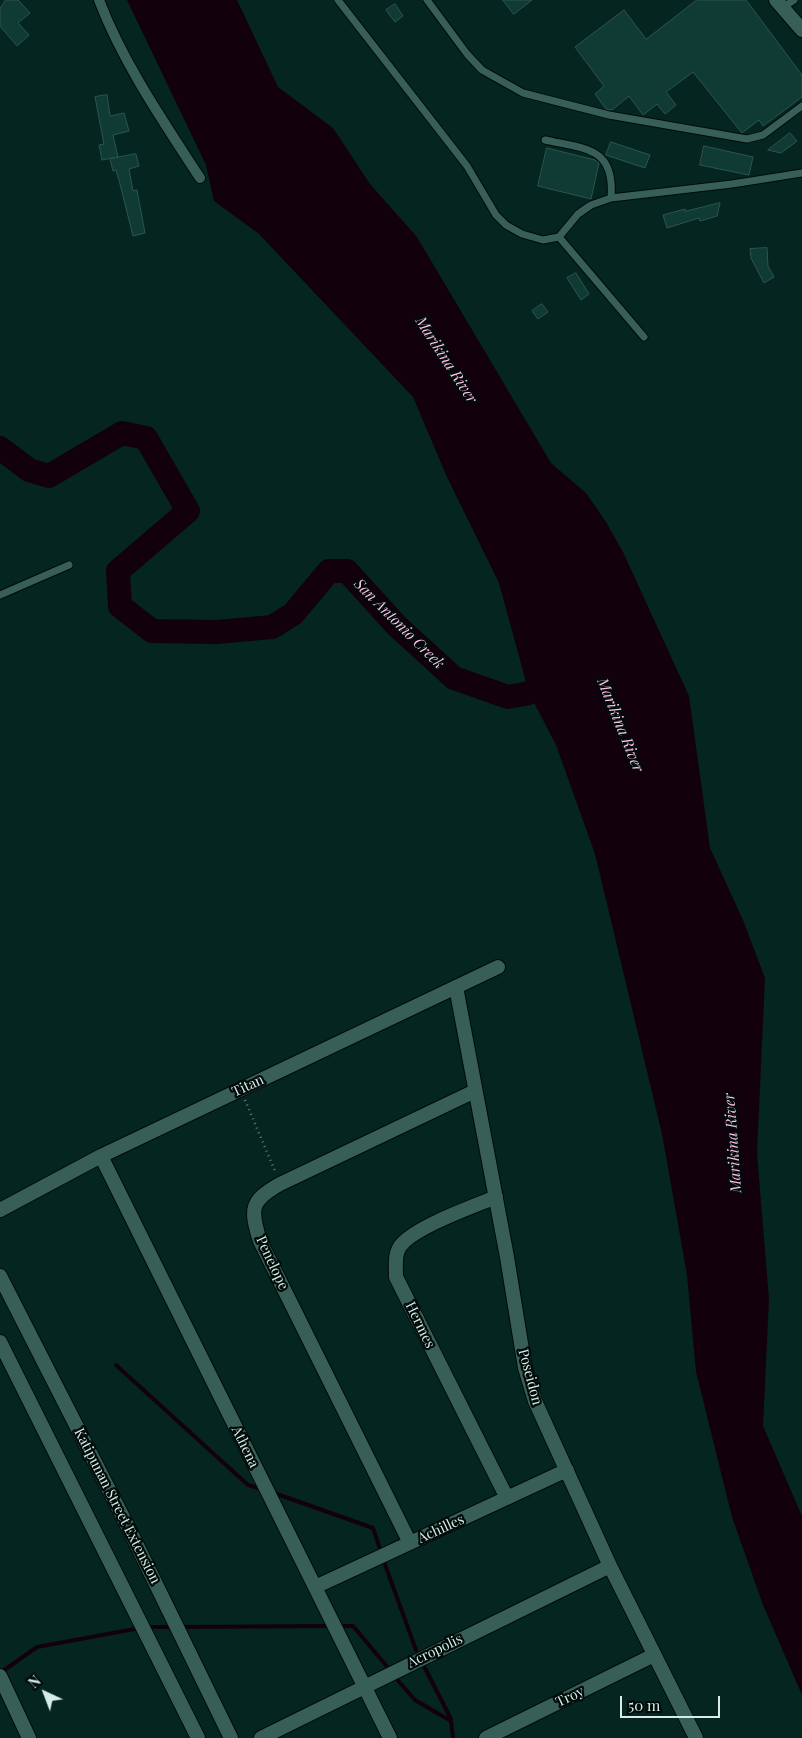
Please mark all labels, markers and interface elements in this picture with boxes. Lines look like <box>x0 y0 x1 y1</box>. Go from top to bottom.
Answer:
water label: Marikina River <box>411 313 481 407</box>
water label: San Antonio Creek <box>350 575 448 673</box>
water label: Marikina River <box>593 675 647 775</box>
street label: Titan <box>229 1071 267 1101</box>
water label: Marikina River <box>721 1093 745 1193</box>
street label: Penelope <box>252 1233 292 1293</box>
street label: Hermes <box>402 1299 438 1351</box>
street label: Poseidon <box>514 1347 546 1407</box>
street label: Athena <box>228 1423 262 1471</box>
street label: Katipunan Street Extension <box>70 1425 164 1587</box>
street label: Achilles <box>415 1511 467 1547</box>
street label: Acropolis <box>405 1630 465 1672</box>
north arrow <box>20 1668 70 1718</box>
text: N <box>24 1671 45 1692</box>
street label: Troy <box>553 1683 587 1711</box>
scale bar <box>622 1686 722 1718</box>
text: 50 m <box>628 1695 660 1715</box>

